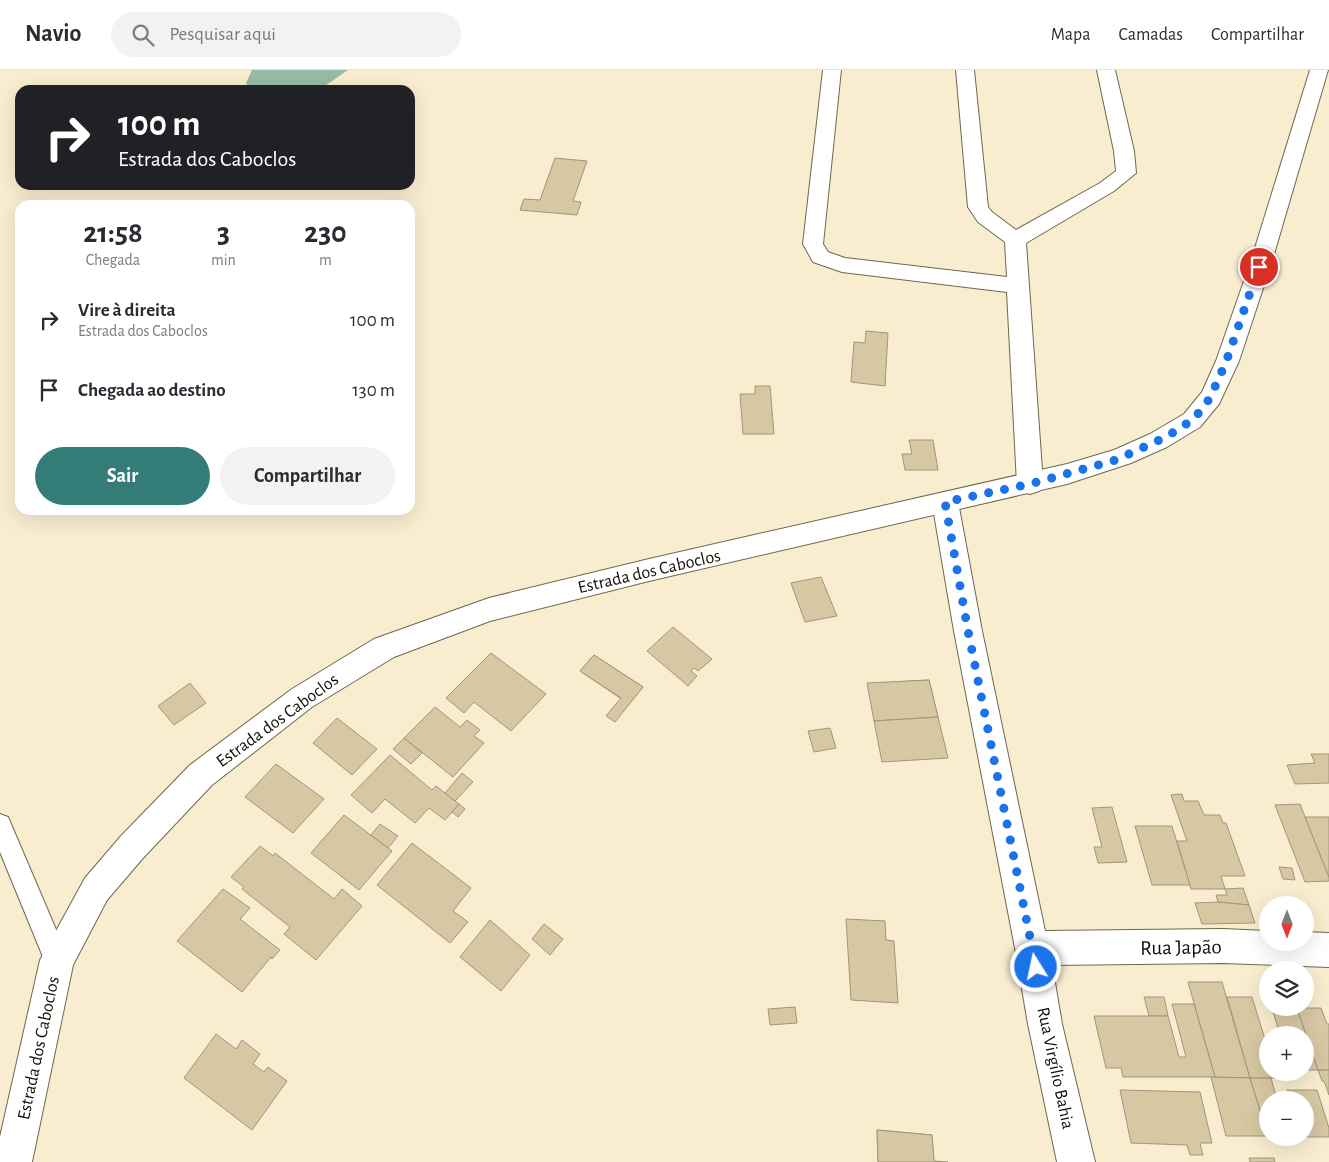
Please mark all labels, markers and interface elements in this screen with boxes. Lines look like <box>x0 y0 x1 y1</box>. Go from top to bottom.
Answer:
search box <box>111 12 461 57</box>
icon: search <box>129 21 157 49</box>
text: Navio <box>25 22 81 46</box>
text: Pesquisar aqui <box>169 25 276 44</box>
text: Mapa <box>1051 26 1090 44</box>
text: Camadas <box>1118 26 1183 44</box>
text: Compartilhar <box>1211 26 1304 44</box>
icon: right <box>35 105 100 170</box>
text: 100 m <box>118 107 201 142</box>
text: Estrada dos Caboclos <box>118 148 297 170</box>
text: 21:58 <box>83 218 143 248</box>
text: 3 <box>217 218 230 248</box>
text: 230 <box>304 218 347 248</box>
pin <box>1238 246 1280 288</box>
text: Chegada <box>86 252 140 268</box>
text: min <box>211 252 236 268</box>
text: m <box>319 252 332 268</box>
icon: arrive <box>1245 253 1273 281</box>
text: Vire à direita <box>78 301 176 320</box>
icon: right <box>35 306 63 334</box>
text: 100 m <box>350 311 395 330</box>
text: Estrada dos Caboclos <box>78 323 208 339</box>
icon: arrive <box>35 376 63 404</box>
text: Chegada ao destino <box>78 381 226 400</box>
text: 130 m <box>352 381 395 400</box>
button: Sair <box>35 447 210 505</box>
button: Compartilhar <box>220 447 395 505</box>
street label: Estrada dos Caboclos <box>576 547 722 597</box>
street label: Estrada dos Caboclos <box>213 671 342 771</box>
north arrow <box>1259 896 1314 951</box>
map controls <box>1259 896 1314 1146</box>
street label: Rua Japão <box>1140 936 1222 959</box>
position arrow <box>1009 940 1061 992</box>
button: layers <box>1259 961 1314 1016</box>
street label: Estrada dos Caboclos <box>15 975 63 1122</box>
street label: Rua Virgílio Bahia <box>1033 1006 1077 1131</box>
button: + <box>1259 1026 1314 1081</box>
button: − <box>1259 1091 1314 1146</box>

